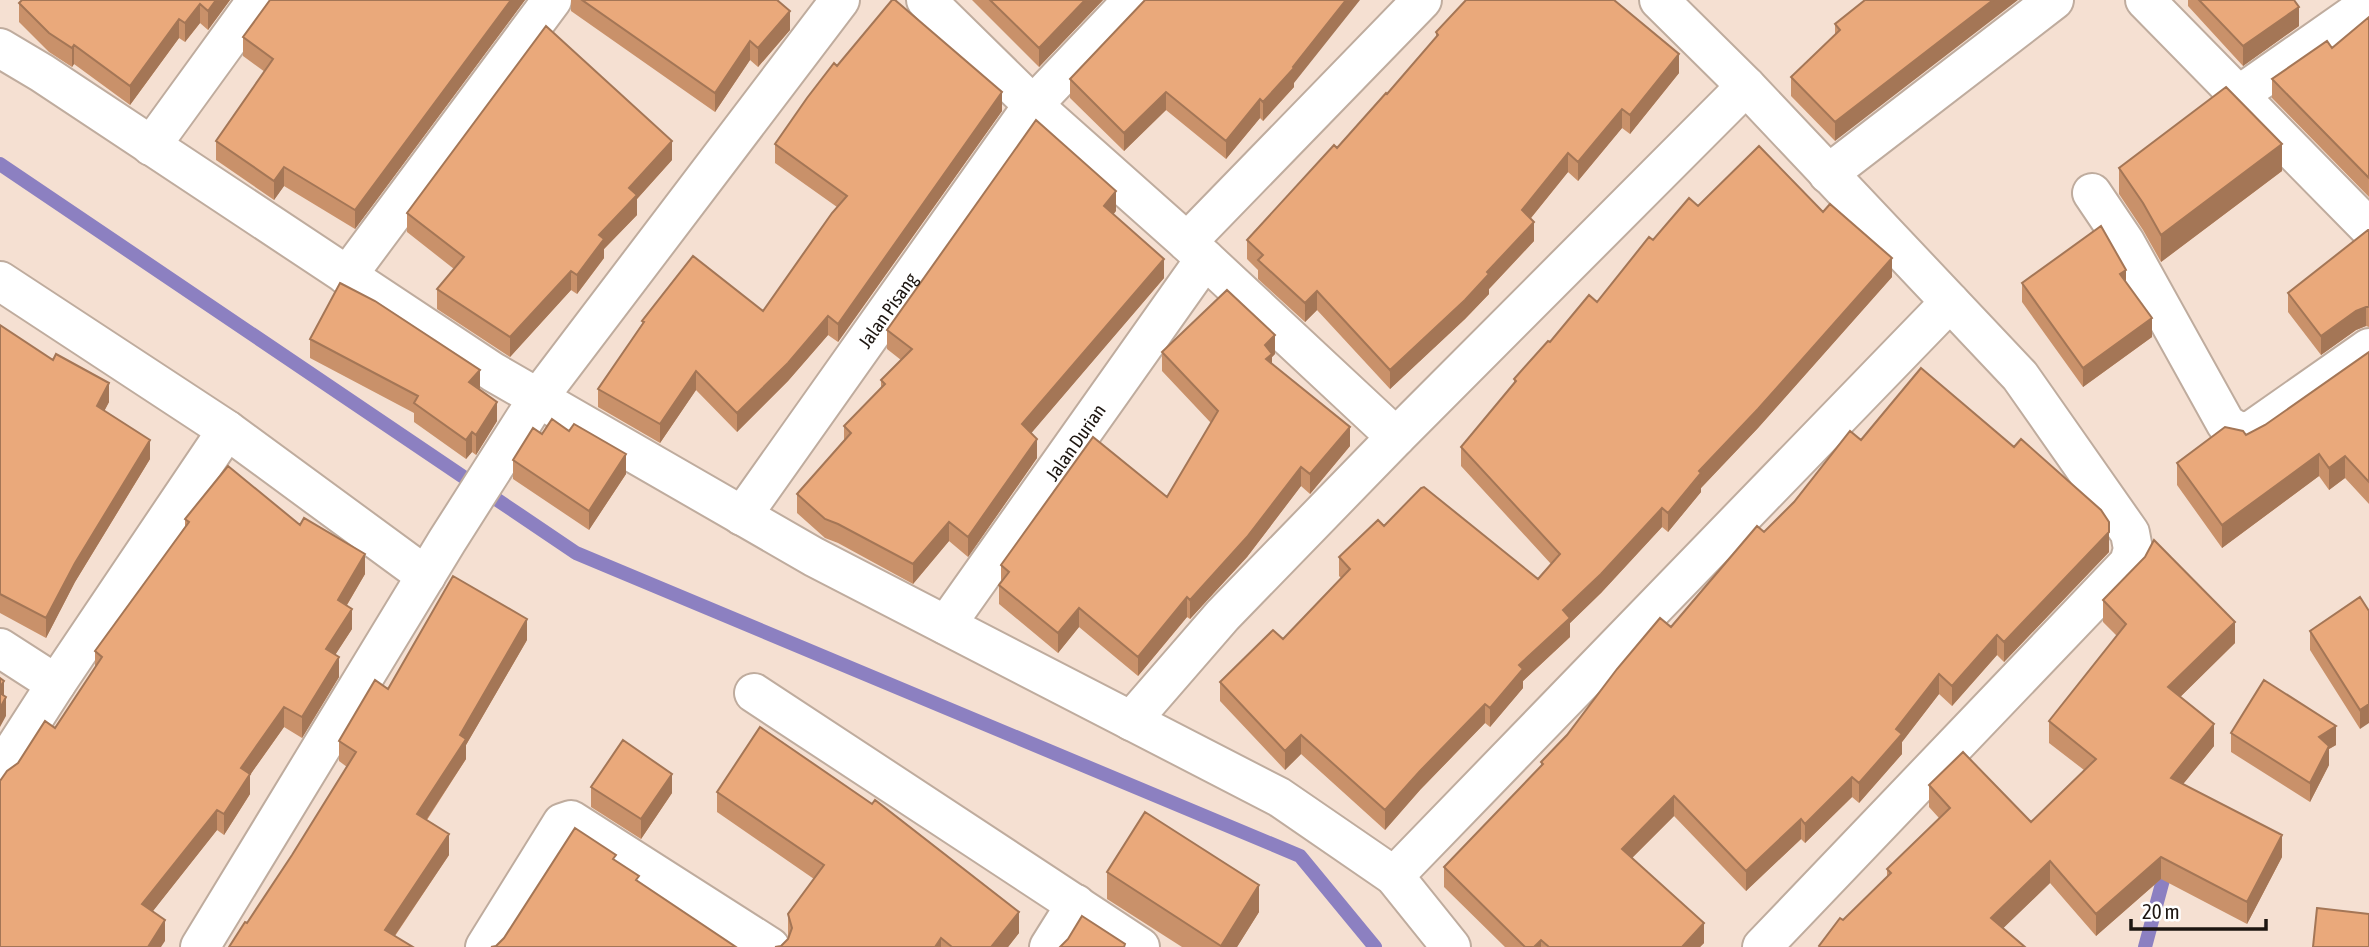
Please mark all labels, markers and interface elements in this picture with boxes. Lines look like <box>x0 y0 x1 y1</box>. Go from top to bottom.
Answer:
street label: Jalan Pisang <box>854 268 922 352</box>
street label: Jalan Durian <box>1041 400 1110 485</box>
scale bar <box>2131 888 2266 932</box>
text: 20 m <box>2142 899 2180 923</box>

